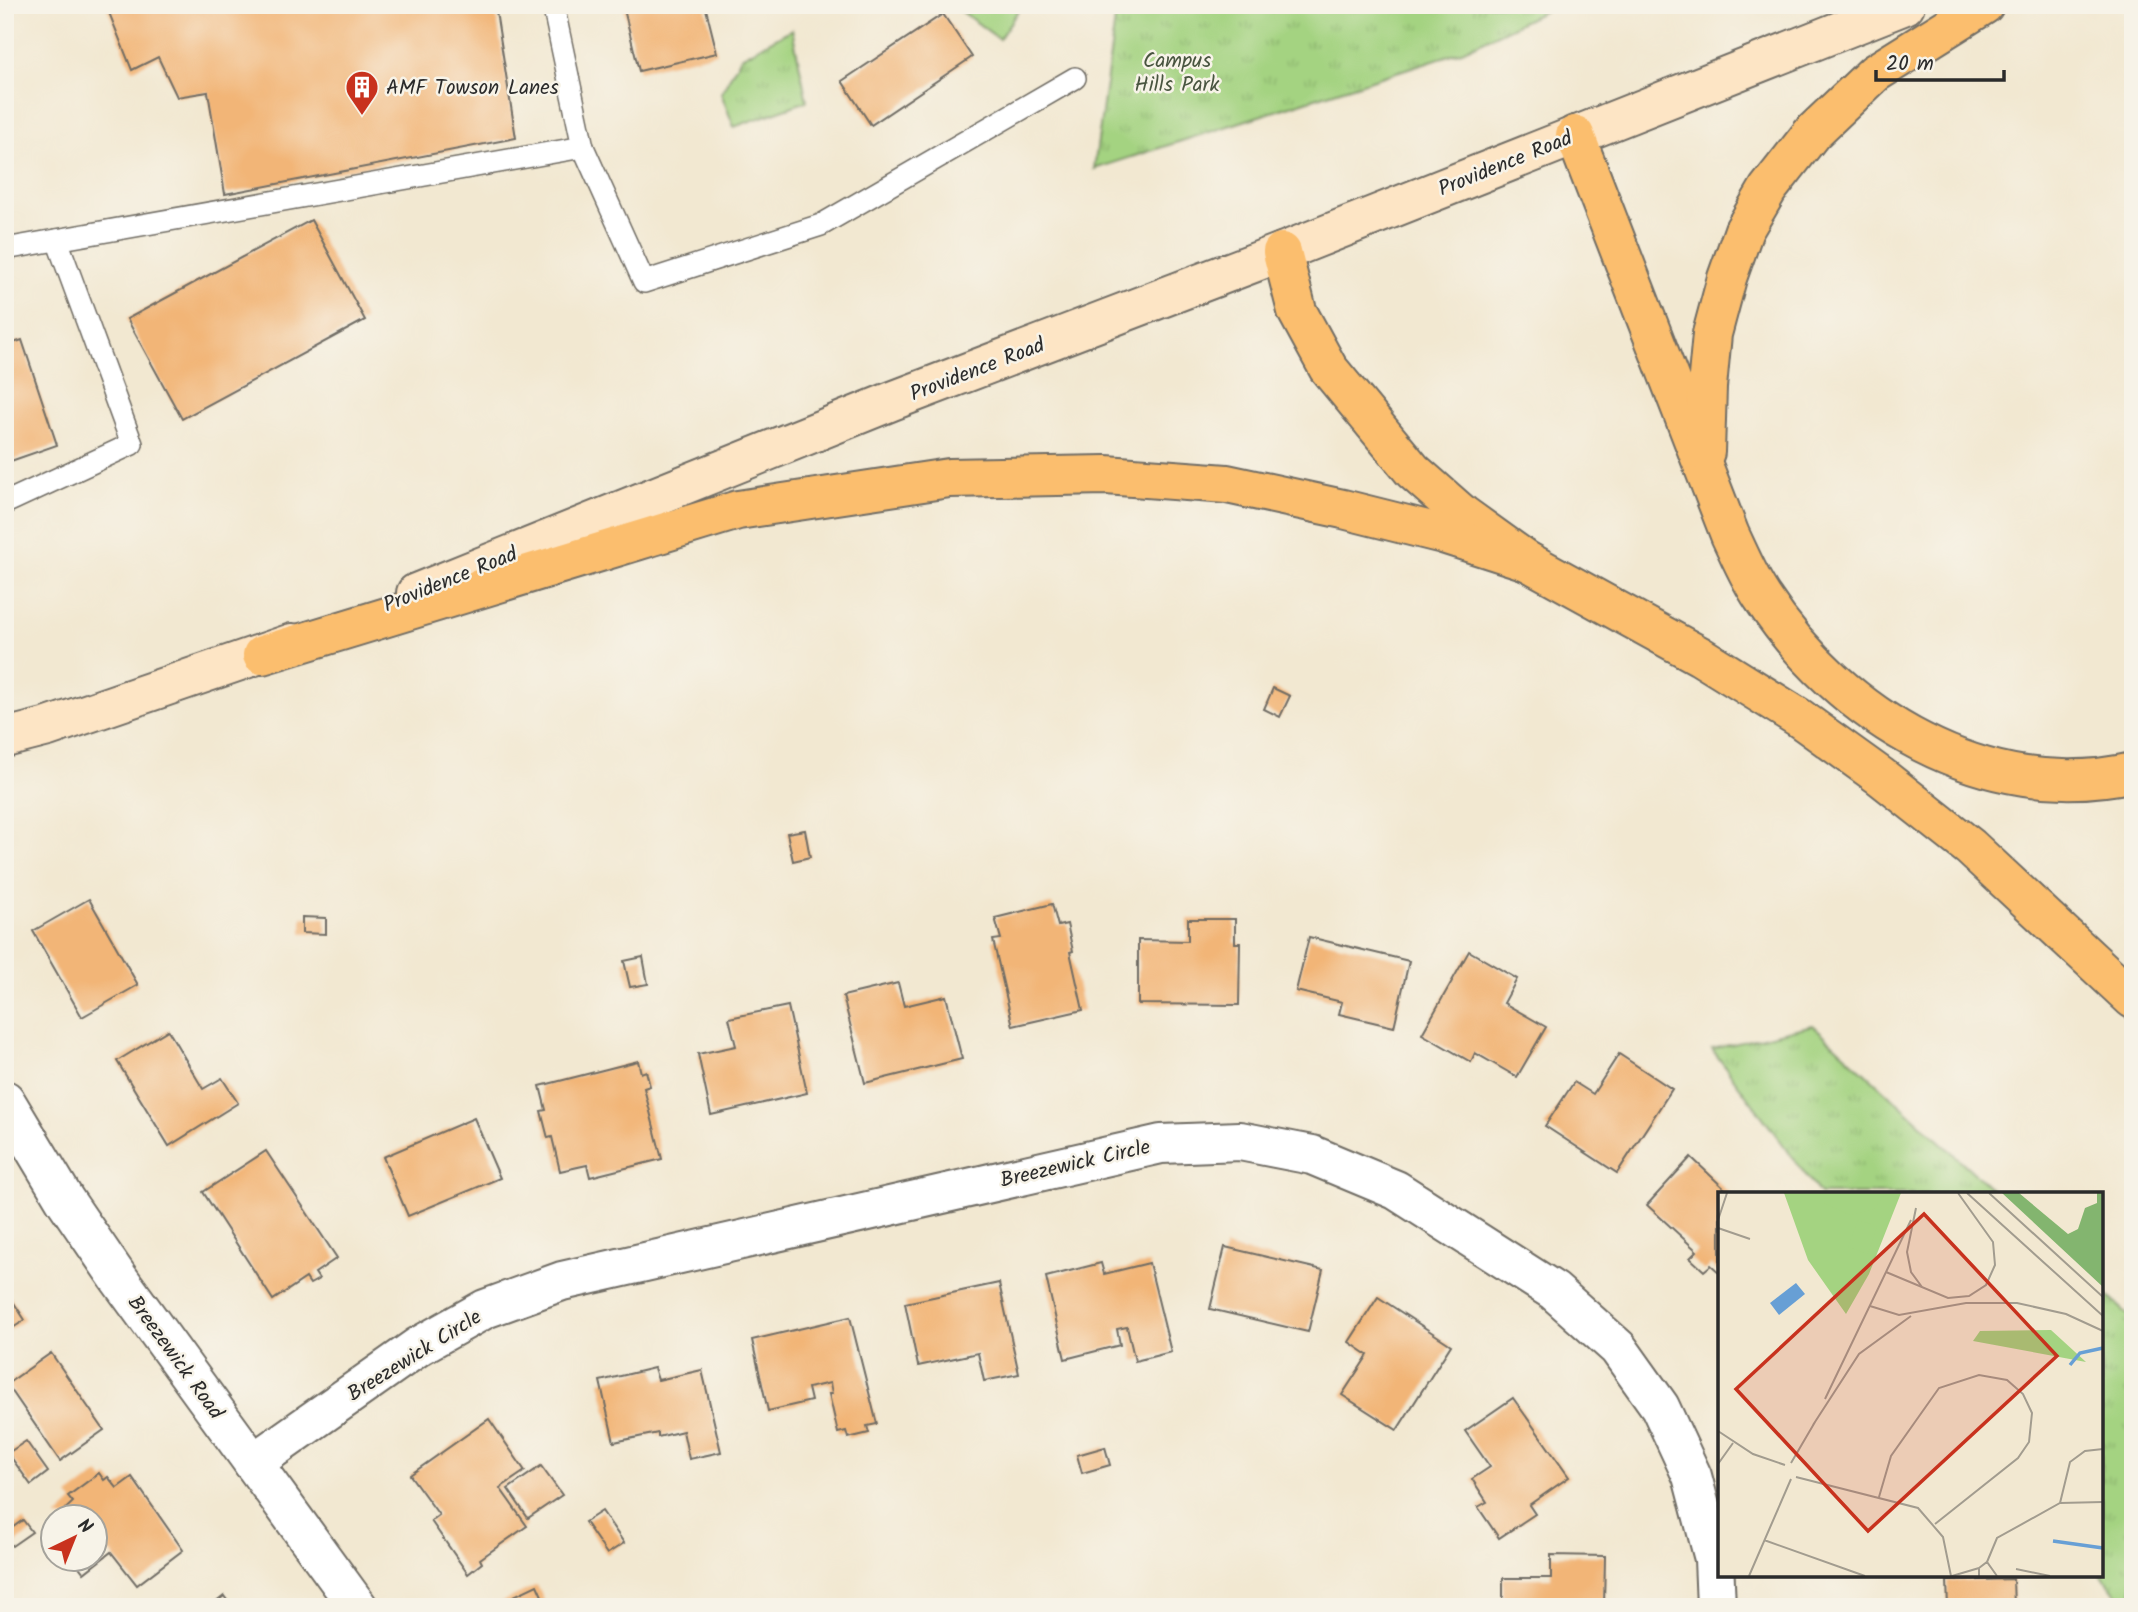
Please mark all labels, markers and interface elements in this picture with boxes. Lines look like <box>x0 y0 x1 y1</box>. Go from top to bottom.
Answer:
scale bar <box>1876 38 2003 82</box>
park label: Campus Hills Park <box>1135 45 1220 102</box>
text: 20 m <box>1886 48 1934 81</box>
building icon: AMF Towson Lanes <box>343 68 381 117</box>
place label: AMF Towson Lanes <box>386 72 559 105</box>
street label: Providence Road <box>1433 122 1578 206</box>
street label: Providence Road <box>905 329 1050 411</box>
street label: Providence Road <box>378 538 523 622</box>
street label: Breezewick Circle <box>997 1131 1154 1198</box>
inset map <box>1718 1192 2103 1577</box>
street label: Breezewick Road <box>118 1289 232 1427</box>
street label: Breezewick Circle <box>341 1301 489 1411</box>
north arrow <box>38 1504 108 1574</box>
text: N <box>70 1512 99 1542</box>

